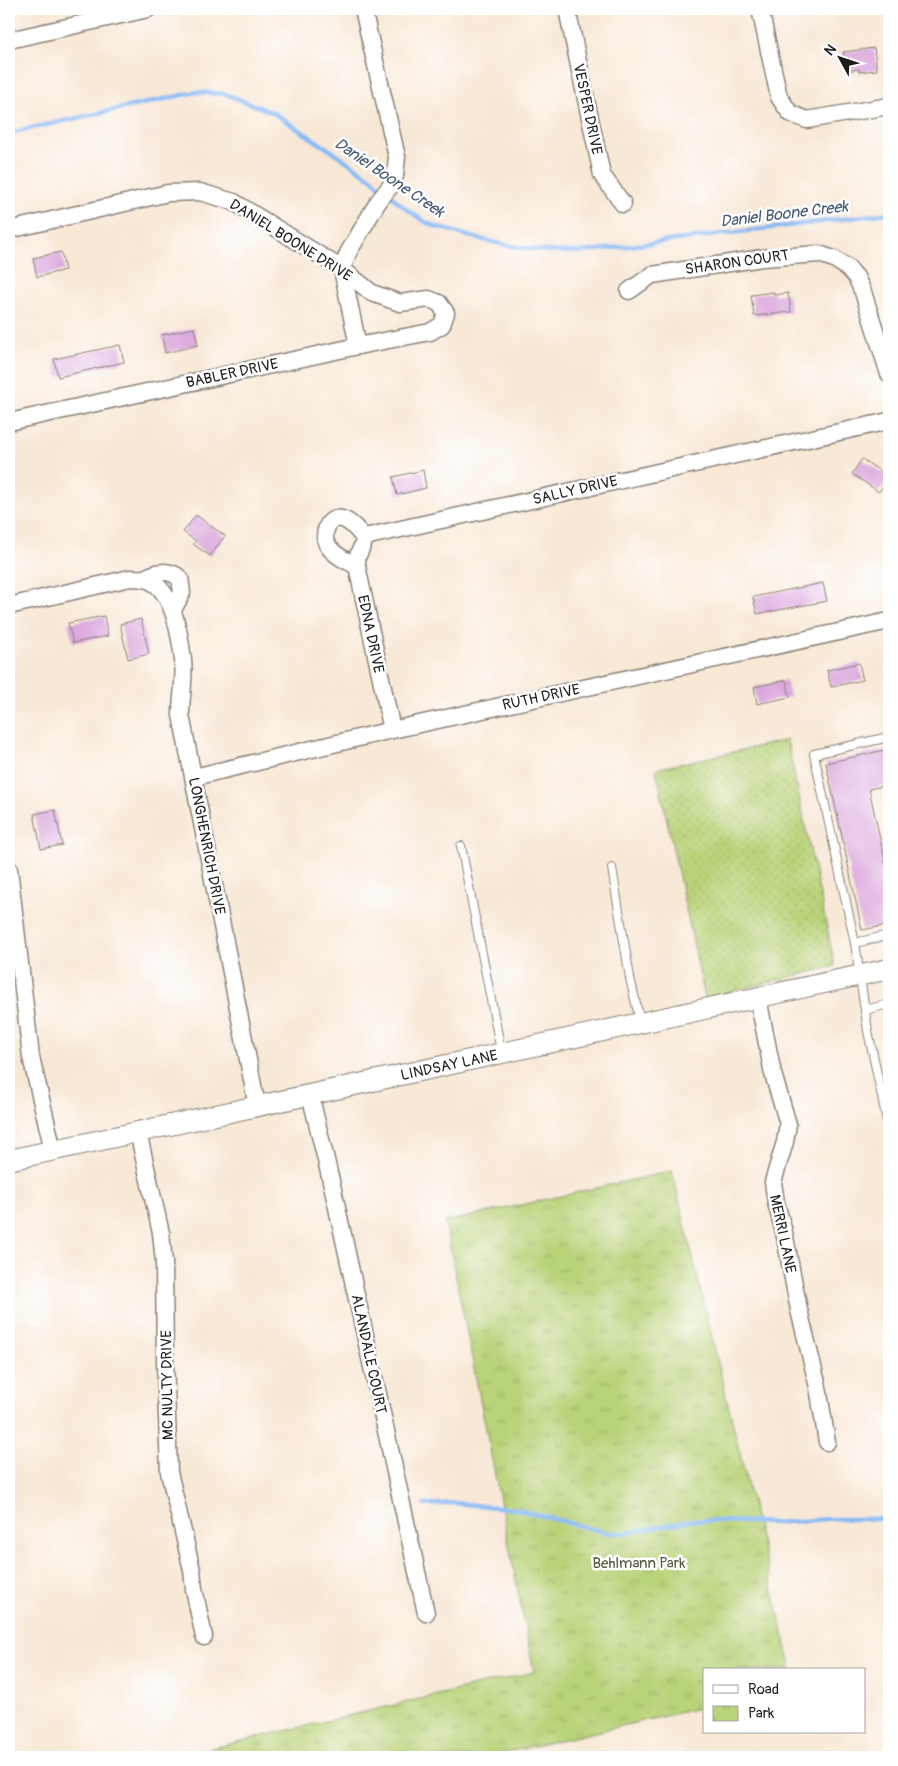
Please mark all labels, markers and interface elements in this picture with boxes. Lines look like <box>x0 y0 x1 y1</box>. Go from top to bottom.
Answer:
north arrow <box>816 32 866 82</box>
text: N <box>821 41 840 59</box>
street label: VESPER DRIVE <box>569 62 606 157</box>
water label: Daniel Boone Creek <box>331 134 449 223</box>
street label: DANIEL BOONE DRIVE <box>226 195 356 286</box>
water label: Daniel Boone Creek <box>719 196 850 232</box>
street label: SHARON COURT <box>684 246 790 279</box>
street label: BABLER DRIVE <box>184 354 280 393</box>
street label: SALLY DRIVE <box>531 471 620 509</box>
street label: EDNA DRIVE <box>353 593 388 675</box>
street label: RUTH DRIVE <box>501 680 582 715</box>
street label: LONGHENRICH DRIVE <box>184 776 229 917</box>
street label: LINDSAY LANE <box>399 1046 500 1085</box>
street label: MERRI LANE <box>765 1193 800 1275</box>
street label: ALANDALE COURT <box>347 1293 390 1416</box>
street label: MC NULTY DRIVE <box>157 1330 178 1440</box>
park label: Behlmann Park <box>593 1554 686 1573</box>
legend <box>703 1668 866 1734</box>
text: Road <box>748 1680 779 1699</box>
text: Park <box>748 1704 775 1723</box>

